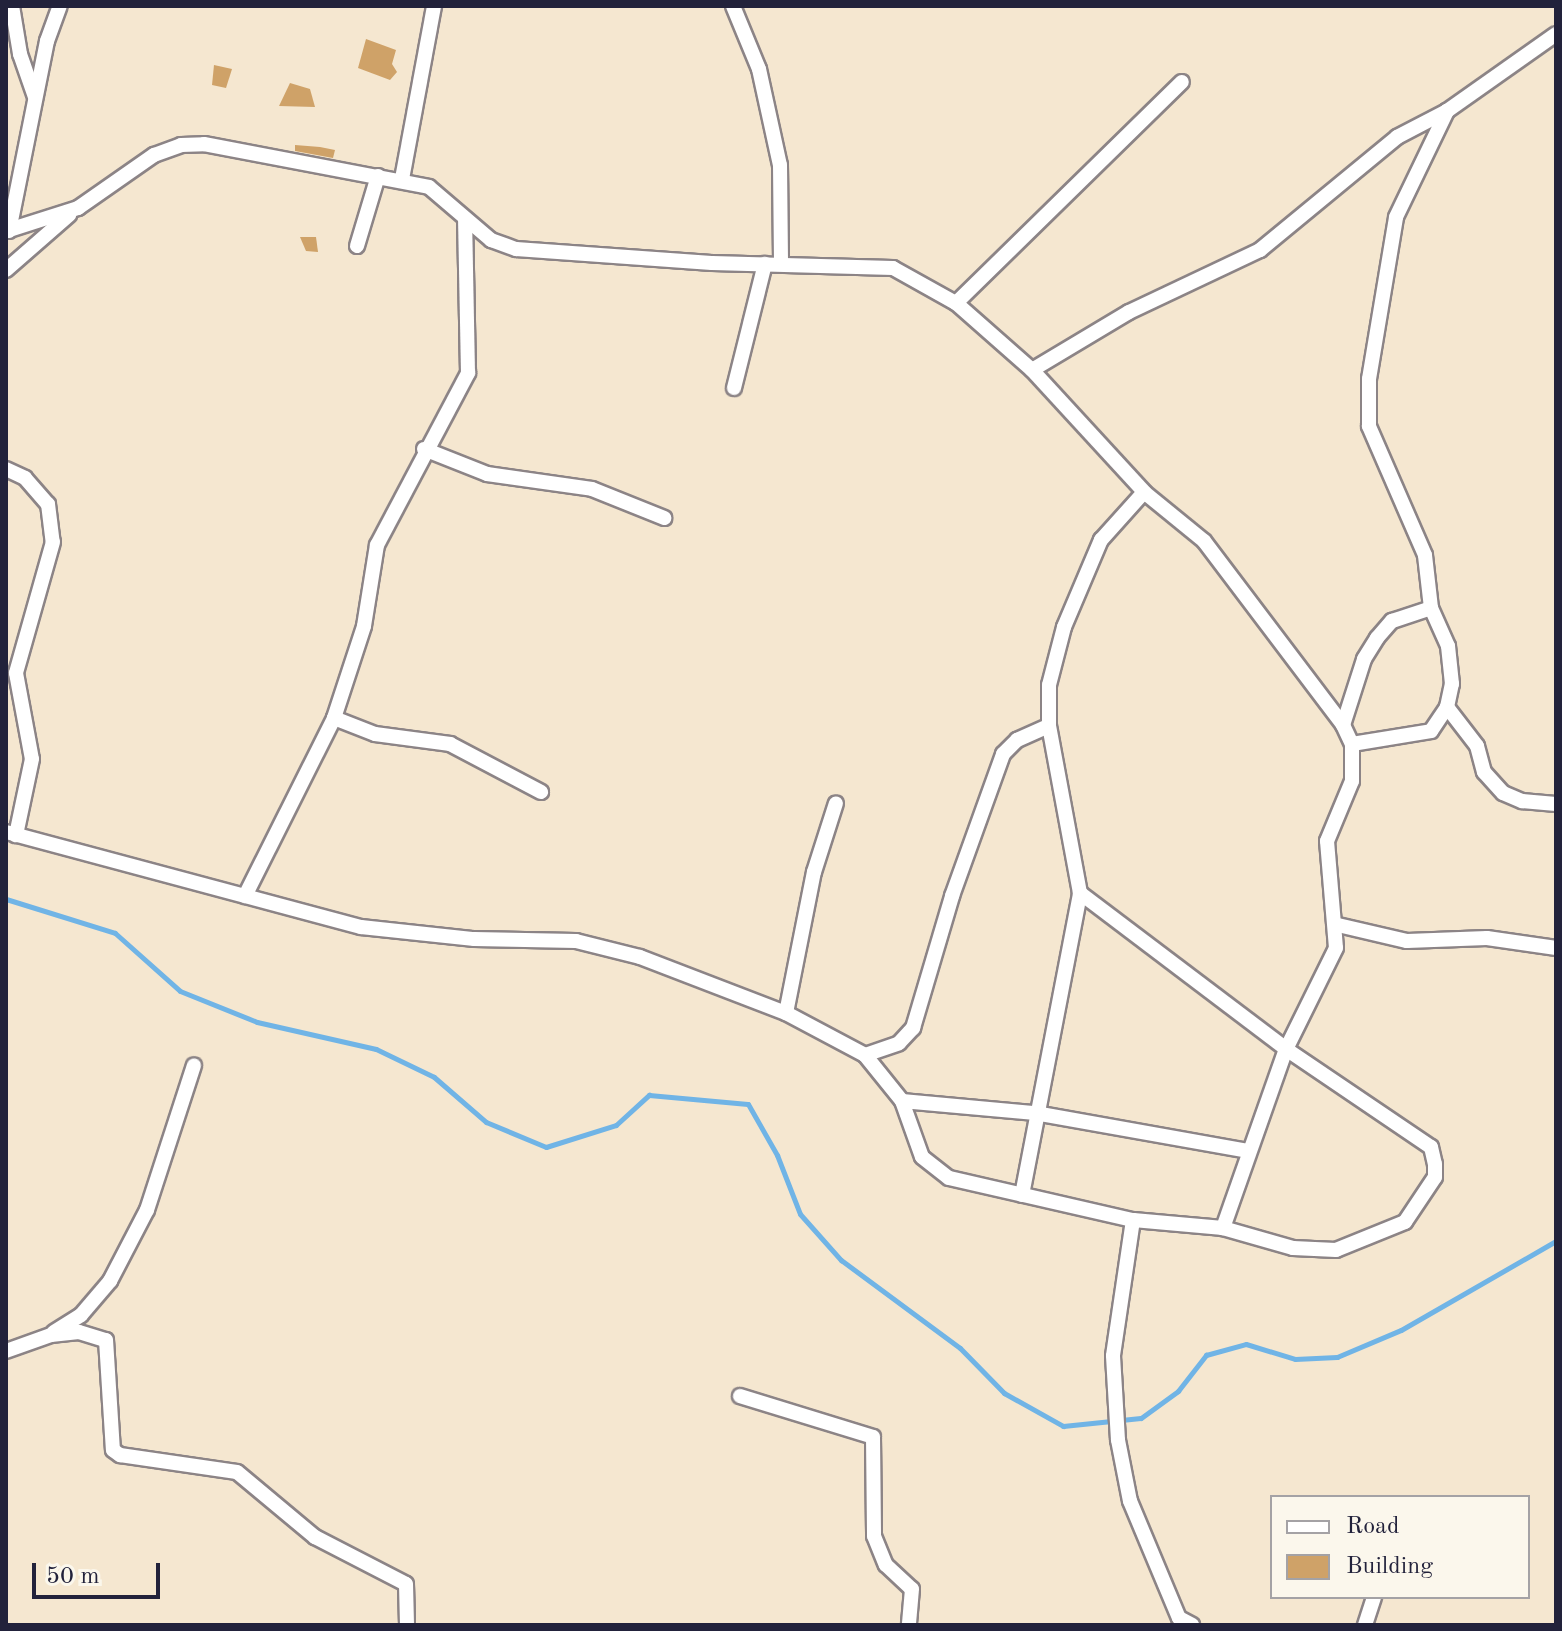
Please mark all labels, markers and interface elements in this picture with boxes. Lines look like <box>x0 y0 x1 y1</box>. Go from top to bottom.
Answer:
legend <box>1270 1495 1530 1599</box>
text: Road <box>1346 1515 1399 1539</box>
scale bar <box>36 1547 164 1597</box>
text: Building <box>1346 1555 1433 1579</box>
text: 50 m <box>46 1565 100 1589</box>

